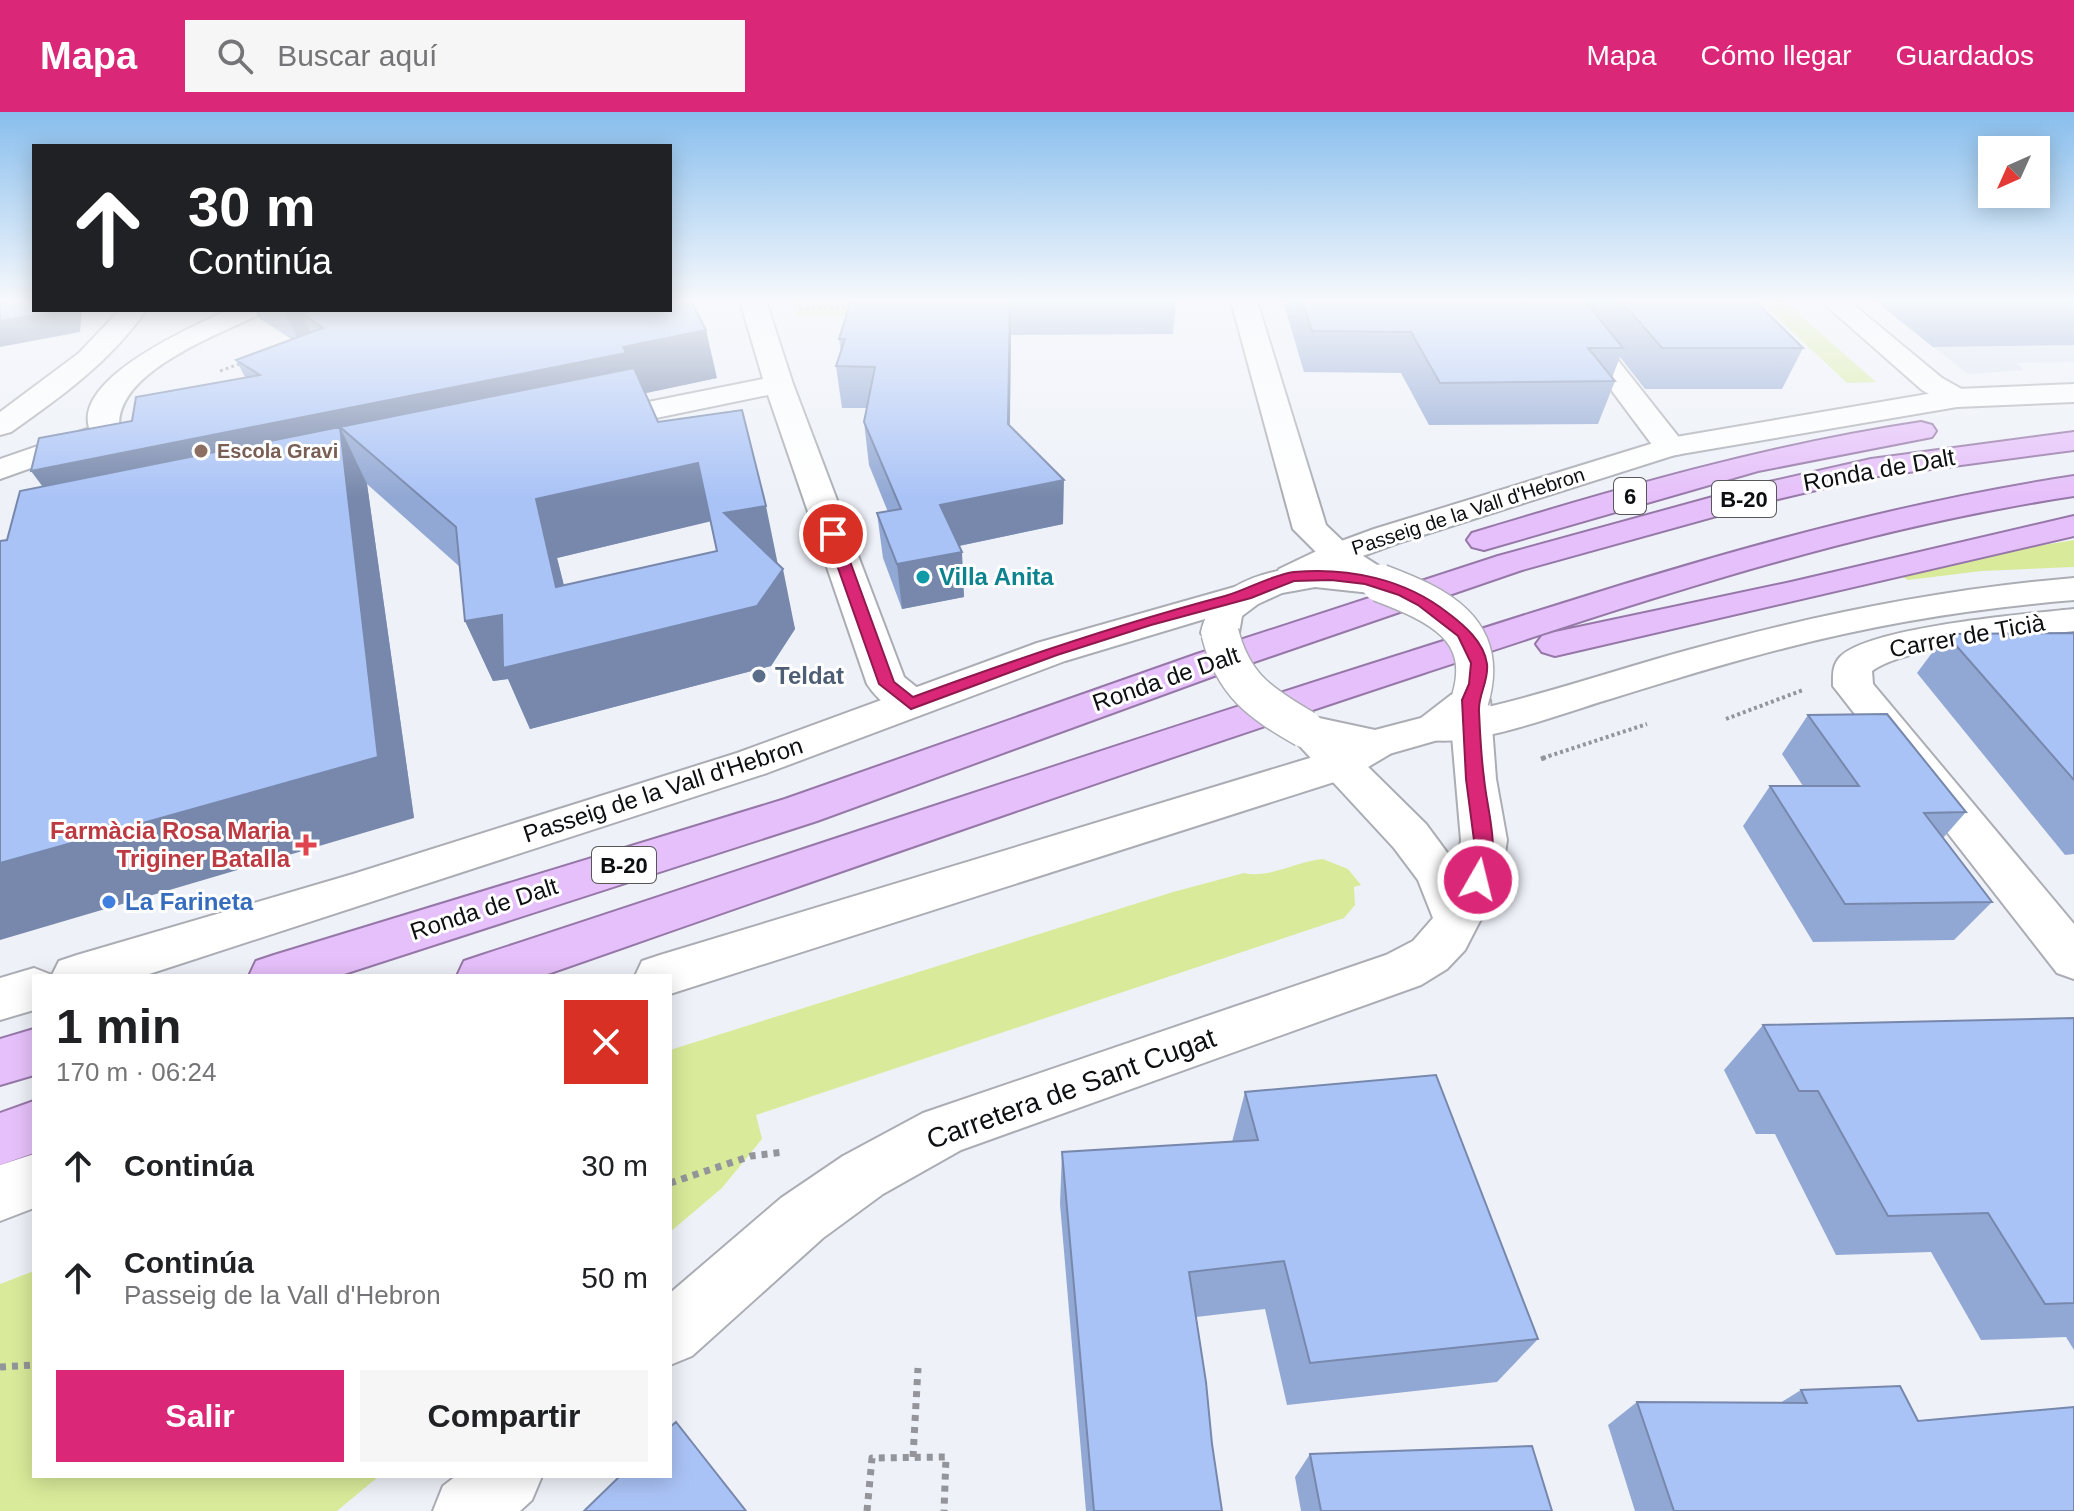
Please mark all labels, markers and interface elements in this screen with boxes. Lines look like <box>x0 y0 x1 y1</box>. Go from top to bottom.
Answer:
search box <box>185 20 745 92</box>
icon: search <box>213 34 257 78</box>
text: Mapa <box>40 35 137 77</box>
text: Buscar aquí <box>277 39 437 72</box>
text: Mapa <box>1586 40 1657 71</box>
text: Cómo llegar <box>1701 40 1851 71</box>
text: Guardados <box>1895 40 2034 71</box>
north arrow <box>1978 136 2050 208</box>
map controls <box>1978 136 2050 208</box>
text: 30 m <box>188 175 316 238</box>
icon: ahead <box>56 176 160 280</box>
text: Continúa <box>188 241 332 282</box>
place label: Escola Gravi <box>217 440 338 462</box>
marker: Escola Gravi <box>192 442 210 460</box>
street label: Ronda de Dalt <box>1801 443 1957 496</box>
street label: Passeig de la Vall d'Hebron <box>1349 463 1587 559</box>
road number: 6 <box>1614 478 1646 514</box>
road number: B-20 <box>1712 481 1776 517</box>
pin <box>799 500 867 568</box>
icon: arrive <box>811 512 855 556</box>
place label: Villa Anita <box>939 563 1054 590</box>
marker: Villa Anita <box>914 568 932 586</box>
street label: Carrer de Ticià <box>1887 608 2047 662</box>
street label: Ronda de Dalt <box>1089 641 1243 716</box>
place label: Teldat <box>775 662 844 689</box>
marker: Teldat <box>750 667 768 685</box>
street label: Passeig de la Vall d'Hebron <box>520 732 806 848</box>
place label: Farmàcia Rosa Maria Triginer Batalla <box>50 817 291 872</box>
marker: Farmàcia Rosa Maria Triginer Batalla <box>297 836 315 854</box>
position arrow <box>1436 838 1520 922</box>
road number: B-20 <box>592 847 656 883</box>
street label: Ronda de Dalt <box>407 872 561 945</box>
place label: La Farineta <box>125 888 254 915</box>
marker: La Farineta <box>100 893 118 911</box>
text: 1 min <box>56 1000 181 1053</box>
button: close <box>564 1000 648 1084</box>
street label: Carretera de Sant Cugat <box>923 1022 1220 1155</box>
text: 170 m · 06:24 <box>56 1057 216 1087</box>
icon: ahead <box>56 1144 100 1188</box>
text: Continúa <box>124 1149 254 1182</box>
text: 30 m <box>581 1149 648 1182</box>
text: Continúa <box>124 1246 254 1279</box>
icon: ahead <box>56 1256 100 1300</box>
text: 50 m <box>581 1261 648 1294</box>
text: Passeig de la Vall d'Hebron <box>124 1280 441 1310</box>
button: Salir <box>56 1370 344 1462</box>
button: Compartir <box>360 1370 648 1462</box>

